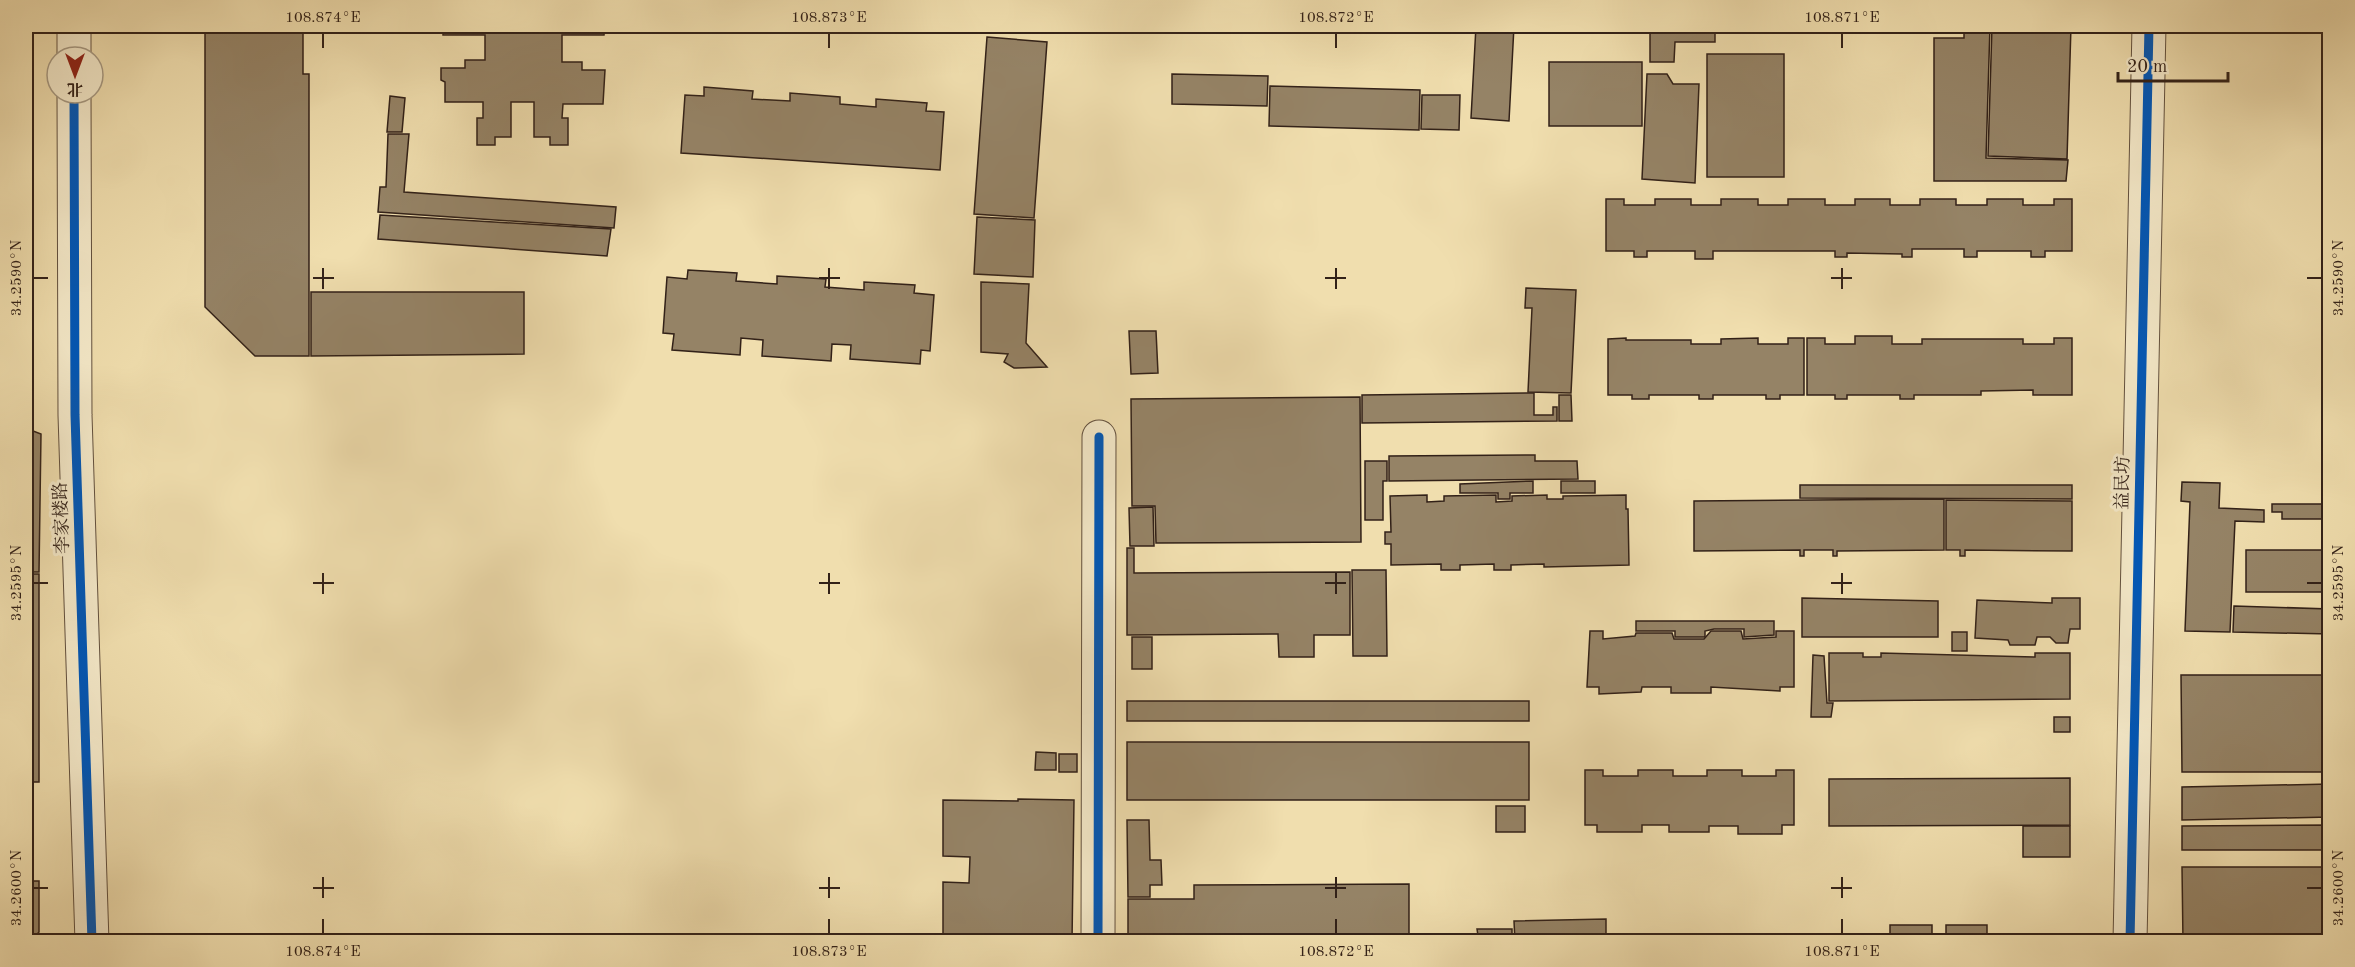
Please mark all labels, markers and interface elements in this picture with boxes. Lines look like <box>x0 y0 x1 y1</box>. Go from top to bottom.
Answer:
text: 108.874°E <box>285 11 361 26</box>
text: 108.873°E <box>791 11 867 26</box>
text: 108.872°E <box>1298 11 1374 26</box>
text: 108.871°E <box>1804 11 1880 26</box>
north arrow <box>45 45 105 105</box>
scale bar <box>2118 45 2228 83</box>
text: 20 m <box>2127 58 2167 76</box>
text: 北 <box>67 80 83 98</box>
text: 34.2590°N <box>10 239 25 316</box>
text: 34.2590°N <box>2332 239 2347 316</box>
street label: 益民坊 <box>2112 456 2132 510</box>
street label: 李家楼路 <box>50 482 72 554</box>
text: 34.2595°N <box>10 544 25 621</box>
text: 34.2595°N <box>2332 544 2347 621</box>
text: 34.2600°N <box>10 849 25 926</box>
text: 34.2600°N <box>2332 849 2347 926</box>
text: 108.874°E <box>285 945 361 960</box>
text: 108.873°E <box>791 945 867 960</box>
text: 108.872°E <box>1298 945 1374 960</box>
text: 108.871°E <box>1804 945 1880 960</box>

